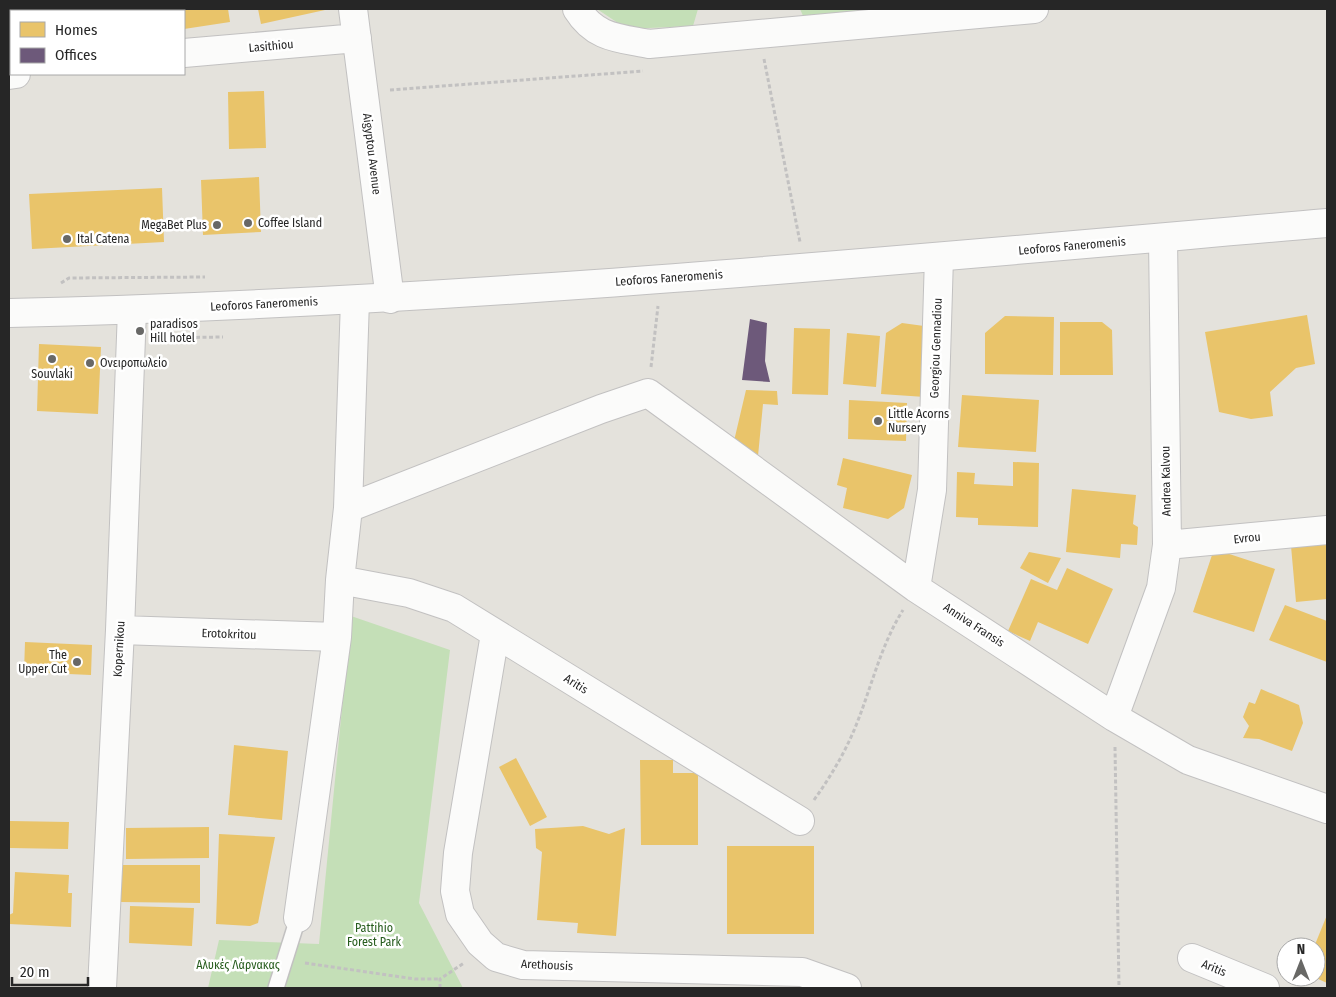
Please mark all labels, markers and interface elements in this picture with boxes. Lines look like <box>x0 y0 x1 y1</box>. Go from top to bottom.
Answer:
legend <box>10 10 185 75</box>
text: Homes <box>55 21 97 39</box>
street label: Lasithiou <box>248 37 294 55</box>
text: Offices <box>55 46 97 64</box>
street label: Aigyptou Avenue <box>360 112 384 196</box>
place label: Coffee Island <box>258 216 322 230</box>
marker: Coffee Island <box>242 217 254 229</box>
place label: MegaBet Plus <box>141 218 207 232</box>
marker: MegaBet Plus <box>211 219 223 231</box>
place label: Ital Catena <box>77 232 130 246</box>
marker: Ital Catena <box>61 233 73 245</box>
street label: Leoforos Faneromenis <box>1018 234 1126 258</box>
street label: Leoforos Faneromenis <box>615 267 723 289</box>
street label: Leoforos Faneromenis <box>210 294 318 314</box>
street label: Georgiou Gennadiou <box>927 297 945 399</box>
place label: paradisos Hill hotel <box>150 317 198 345</box>
marker: paradisos Hill hotel <box>134 325 146 337</box>
marker: Souvlaki <box>46 353 58 365</box>
place label: Ονειροπωλείο <box>100 356 167 370</box>
marker: Ονειροπωλείο <box>84 357 96 369</box>
place label: Souvlaki <box>31 367 73 381</box>
place label: Little Acorns Nursery <box>888 407 949 435</box>
marker: Little Acorns Nursery <box>872 415 884 427</box>
street label: Andrea Kalvou <box>1158 446 1174 516</box>
street label: Evrou <box>1233 530 1261 546</box>
street label: Anniva Fransis <box>941 600 1007 650</box>
street label: Kopernikou <box>111 620 127 678</box>
street label: Erotokritou <box>201 626 257 642</box>
place label: The Upper Cut <box>18 648 67 676</box>
marker: The Upper Cut <box>71 656 83 668</box>
street label: Aritis <box>561 671 591 697</box>
park label: Pattihio Forest Park <box>347 921 401 949</box>
north arrow <box>1276 937 1326 987</box>
text: N <box>1297 941 1305 958</box>
scale bar <box>12 954 89 986</box>
street label: Arethousis <box>521 957 573 973</box>
street label: Aritis <box>1200 957 1228 979</box>
park label: Αλυκές Λάρνακας <box>196 958 280 972</box>
text: 20 m <box>20 963 50 981</box>

